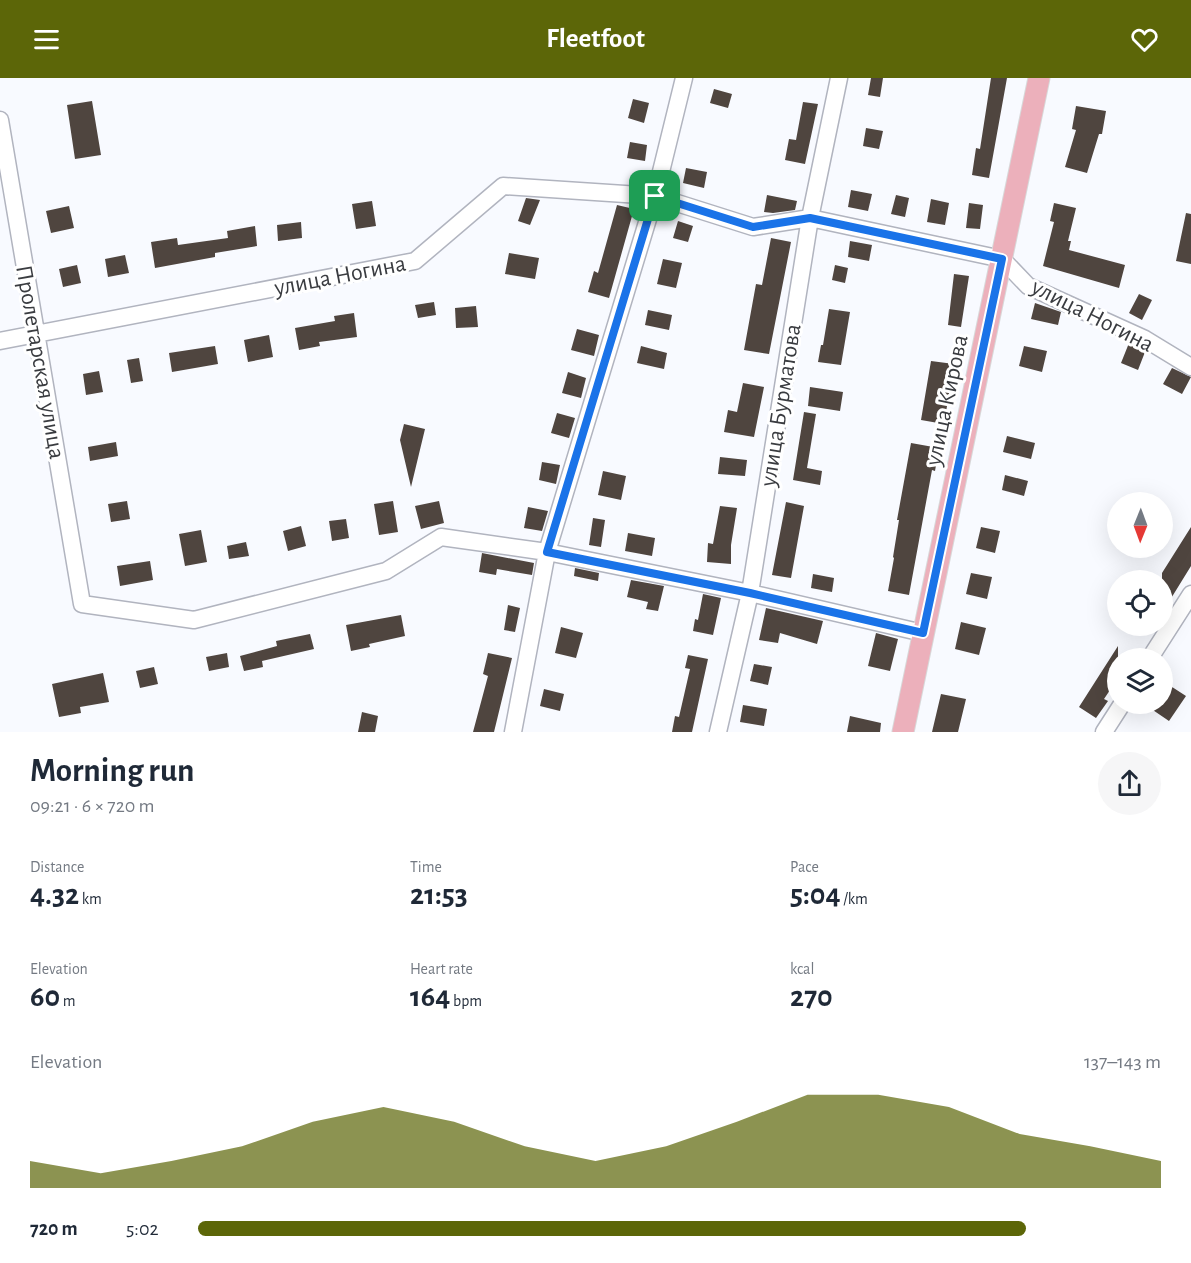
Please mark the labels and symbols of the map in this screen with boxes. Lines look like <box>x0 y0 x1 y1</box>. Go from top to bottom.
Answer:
pin <box>629 170 680 221</box>
street label: улица Ногина <box>271 251 408 301</box>
street label: Пролетарская улица <box>11 263 69 461</box>
street label: улица Ногина <box>1027 274 1158 357</box>
street label: улица Бурматова <box>756 322 806 489</box>
street label: улица Кирова <box>921 333 973 469</box>
north arrow <box>1107 492 1173 558</box>

